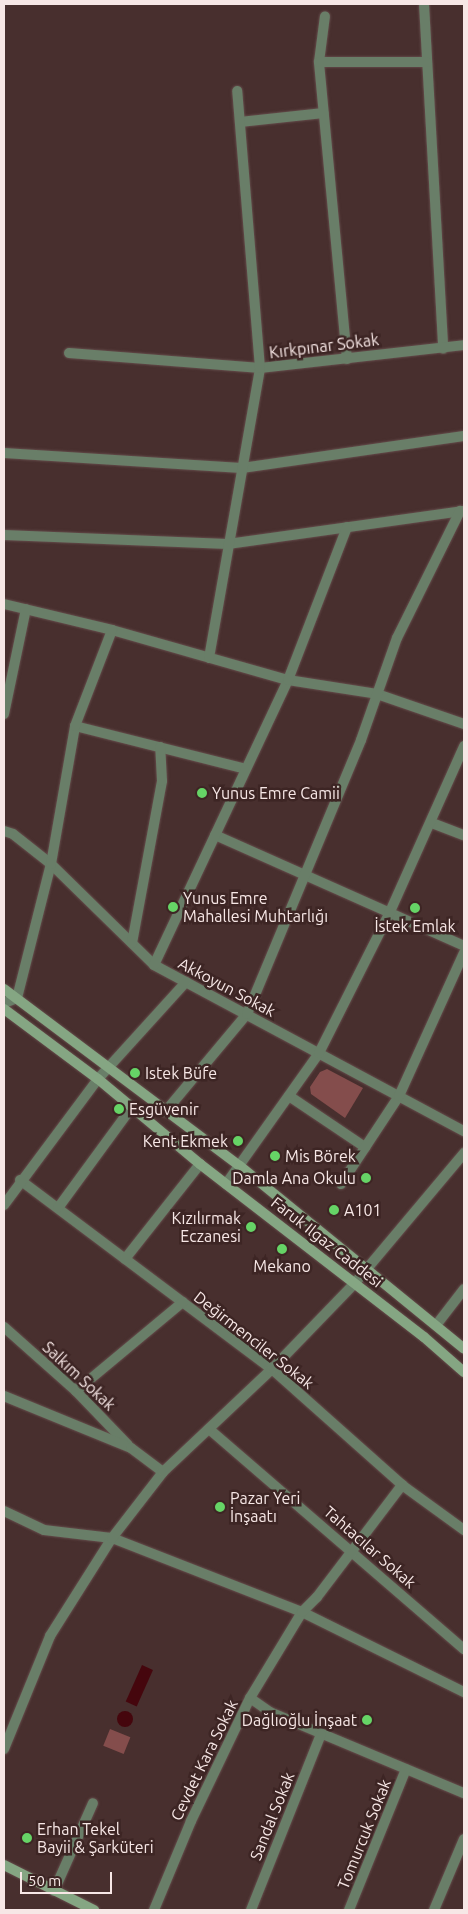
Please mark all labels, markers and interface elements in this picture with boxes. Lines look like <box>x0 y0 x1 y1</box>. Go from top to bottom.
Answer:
street label: Kırkpınar Sokak <box>268 330 380 362</box>
place label: Yunus Emre Camii <box>212 783 340 803</box>
marker: Yunus Emre Camii <box>196 787 208 799</box>
place label: Yunus Emre Mahallesi Muhtarlığı <box>183 888 328 926</box>
marker: Yunus Emre Mahallesi Muhtarlığı <box>167 901 179 913</box>
marker: İstek Emlak <box>409 902 421 914</box>
place label: İstek Emlak <box>374 916 456 936</box>
street label: Akkoyun Sokak <box>175 953 279 1021</box>
place label: Istek Büfe <box>145 1063 217 1083</box>
marker: Istek Büfe <box>129 1067 141 1079</box>
place label: Esgüvenir <box>129 1099 199 1119</box>
marker: Esgüvenir <box>113 1103 125 1115</box>
place label: Kent Ekmek <box>143 1131 228 1151</box>
marker: Kent Ekmek <box>232 1135 244 1147</box>
place label: Mis Börek <box>285 1146 356 1166</box>
marker: Mis Börek <box>269 1150 281 1162</box>
place label: Damla Ana Okulu <box>232 1168 356 1188</box>
marker: Damla Ana Okulu <box>360 1172 372 1184</box>
street label: Faruk Ilgaz Caddesi <box>267 1193 387 1291</box>
place label: A101 <box>344 1200 381 1220</box>
marker: A101 <box>328 1204 340 1216</box>
place label: Kızılırmak Eczanesi <box>172 1208 241 1246</box>
marker: Kızılırmak Eczanesi <box>245 1221 257 1233</box>
marker: Mekano <box>276 1243 288 1255</box>
place label: Mekano <box>253 1256 311 1276</box>
street label: Değirmenciler Sokak <box>190 1287 318 1393</box>
street label: Salkım Sokak <box>39 1337 119 1415</box>
place label: Pazar Yeri İnşaatı <box>230 1488 300 1526</box>
marker: Pazar Yeri İnşaatı <box>214 1501 226 1513</box>
street label: Tahtacılar Sokak <box>320 1502 420 1592</box>
street label: Cevdet Kara Sokak <box>166 1696 242 1824</box>
place label: Dağlıoğlu İnşaat <box>242 1710 357 1730</box>
marker: Dağlıoğlu İnşaat <box>361 1714 373 1726</box>
street label: Sandal Sokak <box>246 1769 298 1863</box>
street label: Tomurcuk Sokak <box>333 1776 395 1892</box>
place label: Erhan Tekel Bayii & Şarküteri <box>37 1819 154 1857</box>
marker: Erhan Tekel Bayii & Şarküteri <box>21 1832 33 1844</box>
scale bar <box>22 1862 115 1894</box>
text: 50 m <box>28 1872 61 1889</box>

